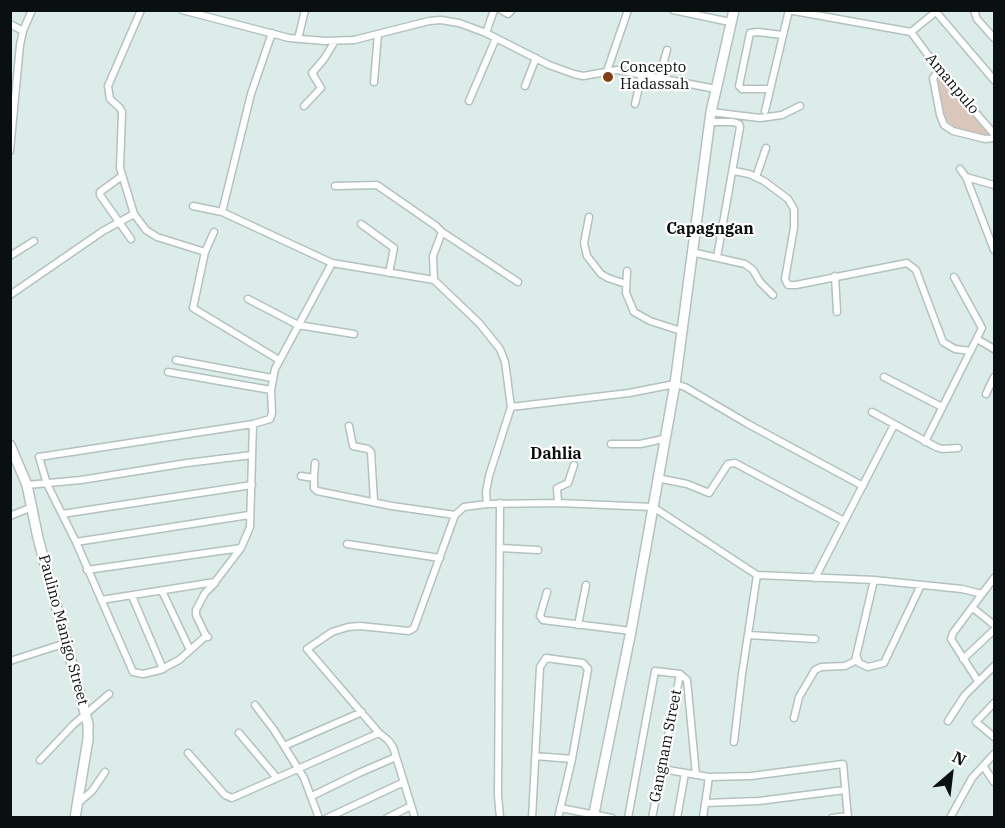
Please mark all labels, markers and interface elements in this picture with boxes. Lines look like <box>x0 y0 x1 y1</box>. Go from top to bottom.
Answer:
street label: Amanpulo <box>921 50 983 118</box>
place label: Concepto Hadassah <box>620 59 689 94</box>
marker: Concepto Hadassah <box>601 70 615 84</box>
district label: Capagngan <box>666 219 754 239</box>
district label: Dahlia <box>530 444 582 464</box>
street label: Paulino Manigo Street <box>34 553 92 707</box>
street label: Gangnam Street <box>646 688 686 804</box>
north arrow <box>921 744 981 804</box>
text: N <box>949 746 970 770</box>

